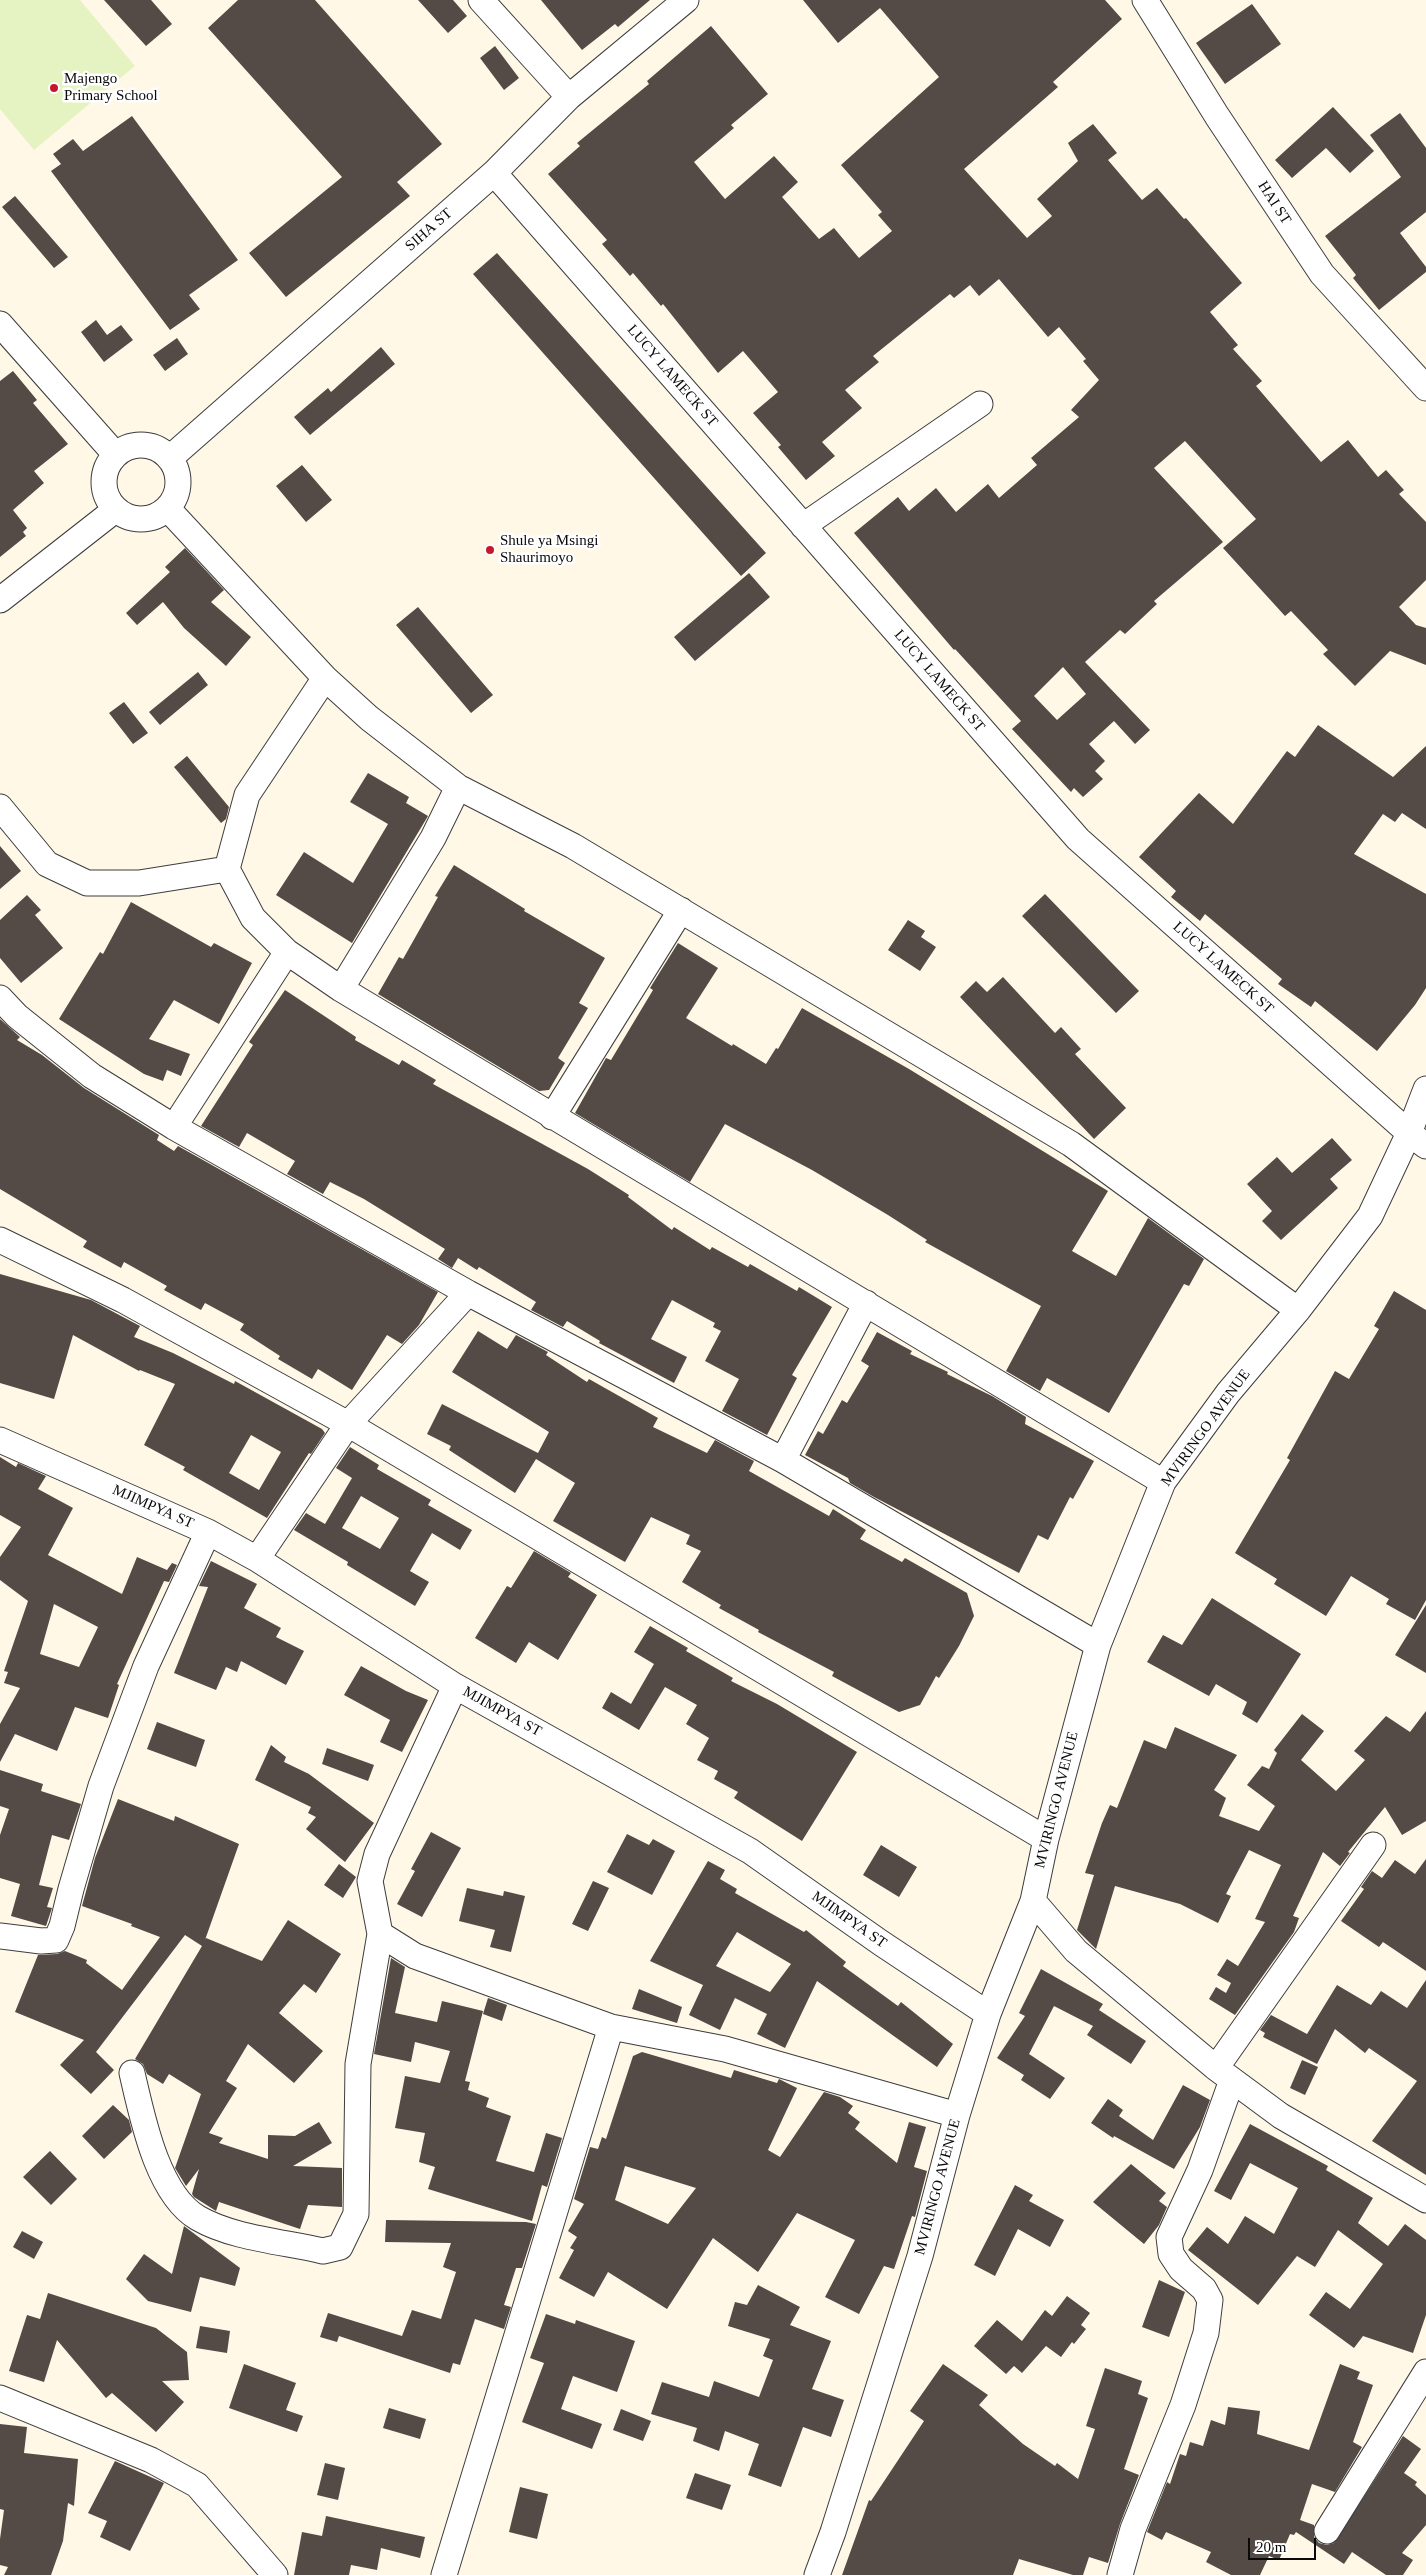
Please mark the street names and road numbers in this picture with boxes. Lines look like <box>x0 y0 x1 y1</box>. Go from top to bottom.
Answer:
street label: HAI ST <box>1253 178 1295 228</box>
street label: SIHA ST <box>402 205 456 255</box>
street label: LUCY LAMECK ST <box>623 321 721 431</box>
street label: LUCY LAMECK ST <box>890 626 988 736</box>
street label: LUCY LAMECK ST <box>1169 918 1277 1018</box>
street label: MVIRINGO AVENUE <box>1158 1366 1254 1490</box>
street label: MJIMPYA ST <box>110 1481 196 1533</box>
street label: MJIMPYA ST <box>460 1683 544 1741</box>
street label: MVIRINGO AVENUE <box>1031 1730 1083 1870</box>
street label: MJIMPYA ST <box>808 1888 890 1952</box>
street label: MVIRINGO AVENUE <box>911 2117 965 2257</box>

